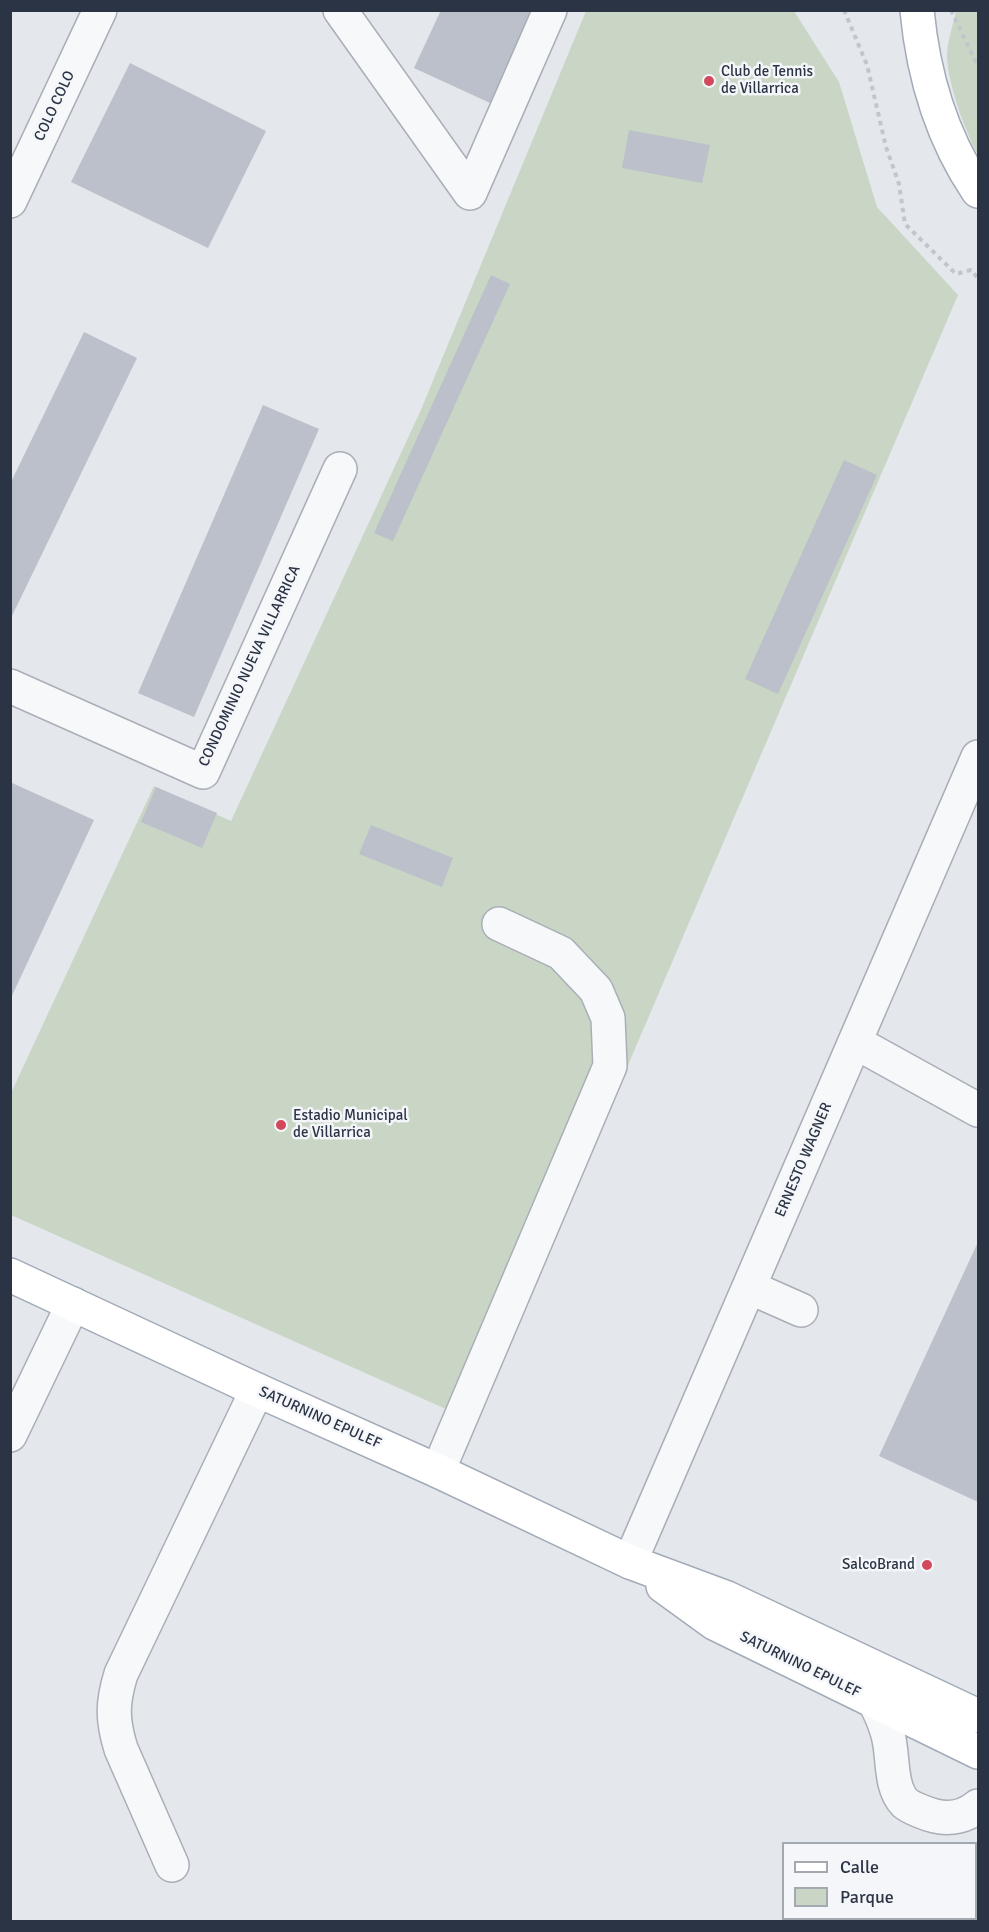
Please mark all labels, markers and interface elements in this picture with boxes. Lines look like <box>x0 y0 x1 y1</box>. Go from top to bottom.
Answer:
place label: Club de Tennis de Villarrica <box>721 63 813 98</box>
street label: COLO COLO <box>31 68 79 144</box>
marker: Club de Tennis de Villarrica <box>702 74 716 88</box>
street label: CONDOMINIO NUEVA VILLARRICA <box>195 562 305 770</box>
street label: ERNESTO WAGNER <box>772 1100 836 1220</box>
place label: Estadio Municipal de Villarrica <box>293 1107 408 1142</box>
marker: Estadio Municipal de Villarrica <box>274 1118 288 1132</box>
street label: SATURNINO EPULEF <box>256 1383 384 1453</box>
place label: SalcoBrand <box>842 1556 915 1574</box>
marker: SalcoBrand <box>920 1558 934 1572</box>
street label: SATURNINO EPULEF <box>737 1628 863 1702</box>
legend <box>782 1842 977 1920</box>
text: Calle <box>840 1856 879 1878</box>
text: Parque <box>840 1886 894 1908</box>

